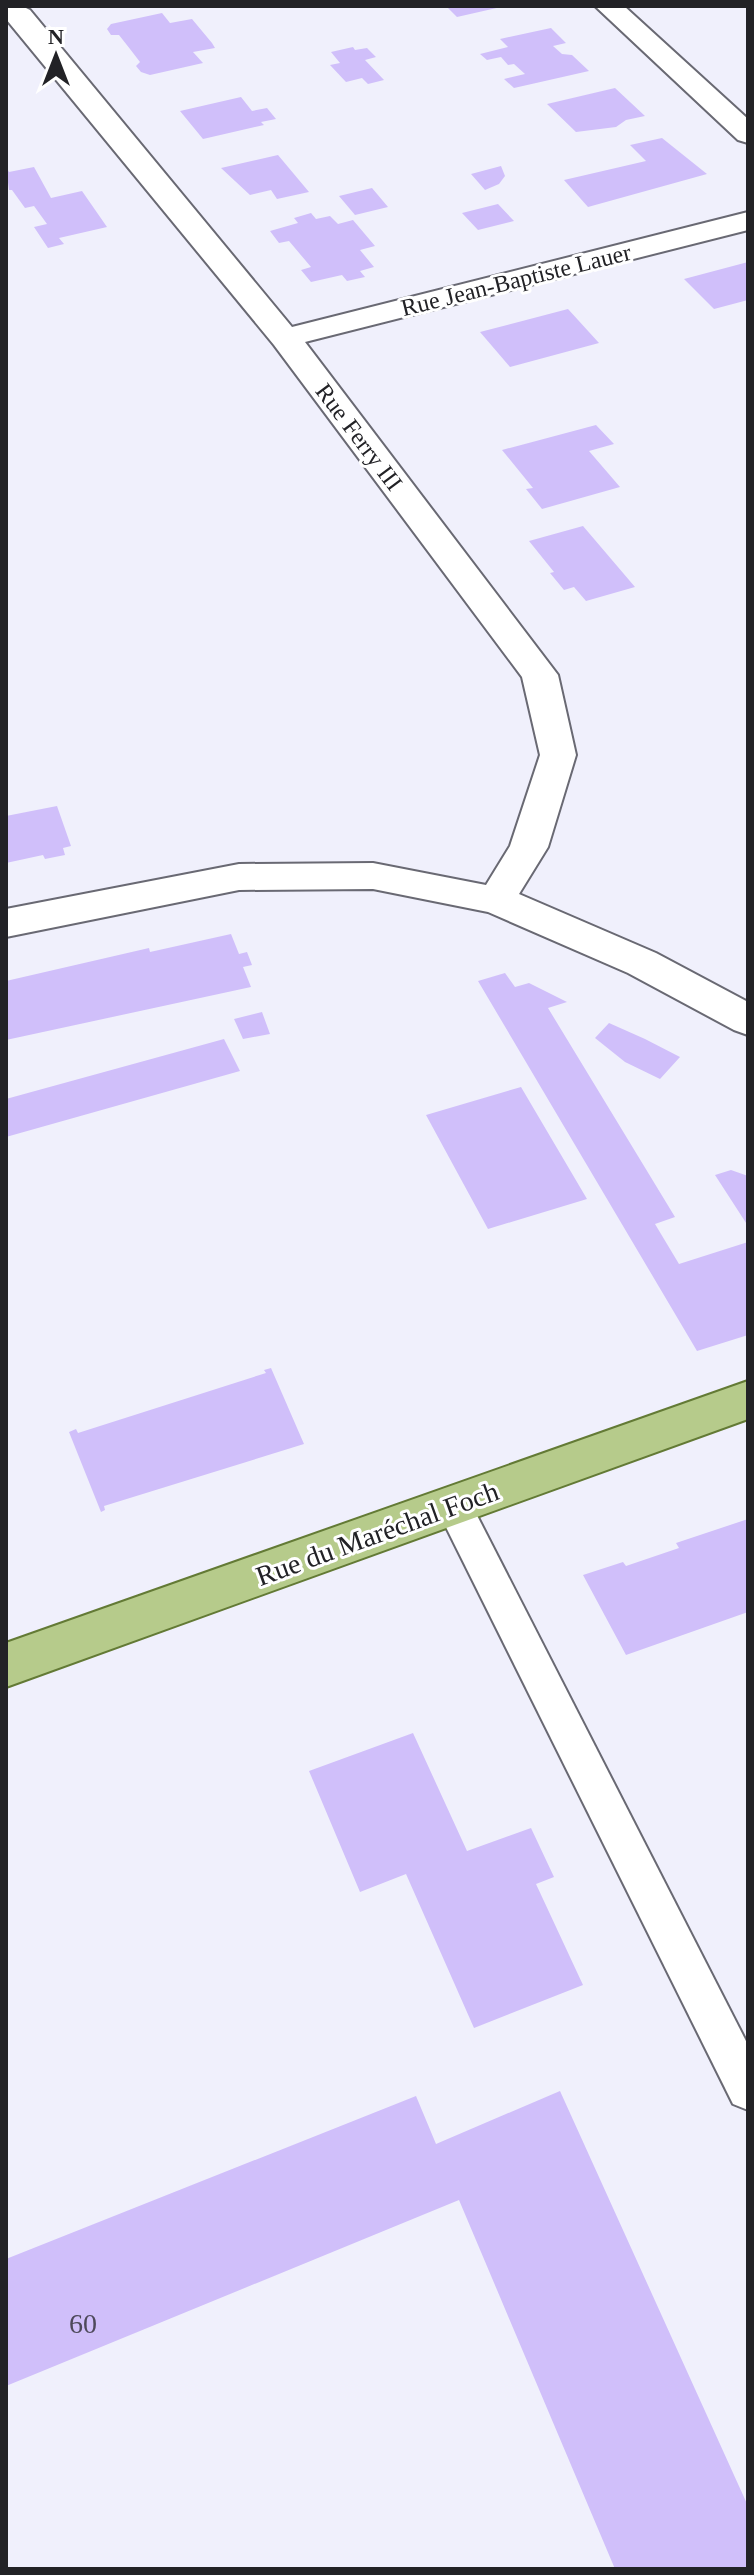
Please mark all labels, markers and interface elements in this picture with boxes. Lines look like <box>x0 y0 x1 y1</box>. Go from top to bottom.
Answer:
north arrow <box>16 16 96 96</box>
text: N <box>48 24 64 49</box>
street label: Rue Jean-Baptiste Lauer <box>398 239 634 321</box>
street label: Rue Ferry III <box>311 379 407 495</box>
street label: Rue du Maréchal Foch <box>252 1475 503 1592</box>
house number: 60 <box>69 2308 97 2339</box>

